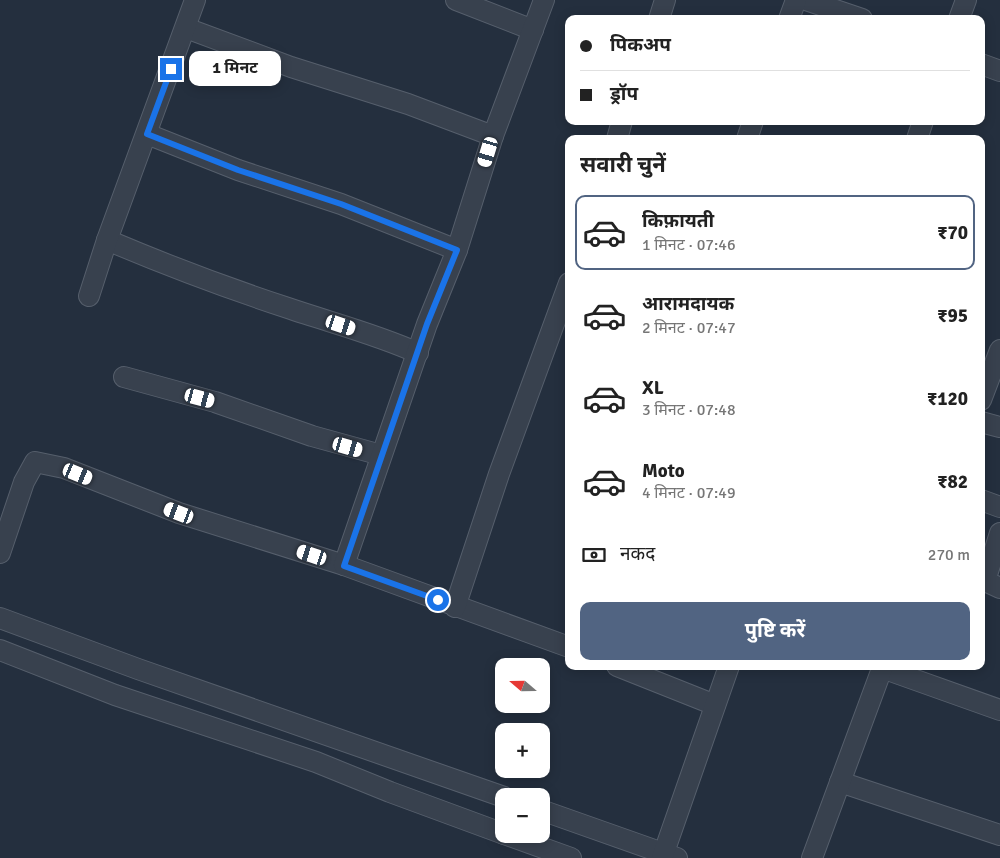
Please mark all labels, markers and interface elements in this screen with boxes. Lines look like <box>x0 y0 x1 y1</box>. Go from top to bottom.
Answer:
text: पिकअप <box>610 33 671 57</box>
callout: 1 मिनट <box>188 52 281 86</box>
route end <box>160 58 182 80</box>
text: 1 मिनट <box>212 58 258 78</box>
text: ड्रॉप <box>610 82 638 106</box>
car <box>476 135 499 169</box>
text: सवारी चुनें <box>580 151 666 178</box>
text: किफ़ायती <box>642 209 714 233</box>
icon: car <box>582 210 627 255</box>
text: ₹70 <box>937 221 968 245</box>
text: 1 मिनट · 07:46 <box>642 235 736 255</box>
text: आरामदायक <box>642 292 734 316</box>
icon: car <box>582 293 627 338</box>
text: ₹95 <box>937 304 968 328</box>
car <box>324 313 357 337</box>
text: 2 मिनट · 07:47 <box>642 318 736 338</box>
icon: car <box>582 376 627 421</box>
text: XL <box>642 376 664 400</box>
car <box>183 387 216 409</box>
text: ₹120 <box>927 387 968 411</box>
text: 3 मिनट · 07:48 <box>642 400 736 420</box>
car <box>331 436 364 458</box>
icon: car <box>582 459 627 504</box>
text: Moto <box>642 459 685 483</box>
car <box>61 461 94 487</box>
text: ₹82 <box>937 470 968 494</box>
text: 4 मिनट · 07:49 <box>642 483 736 503</box>
car <box>162 501 195 525</box>
icon: cash <box>580 541 608 569</box>
text: नकद <box>620 542 655 566</box>
car <box>295 543 328 567</box>
text: 270 m <box>928 545 970 565</box>
route start <box>427 589 449 611</box>
button: पुष्टि करें <box>580 602 970 660</box>
north arrow <box>495 658 550 712</box>
map controls <box>495 658 550 843</box>
button: + <box>495 723 550 778</box>
button: − <box>495 788 550 843</box>

